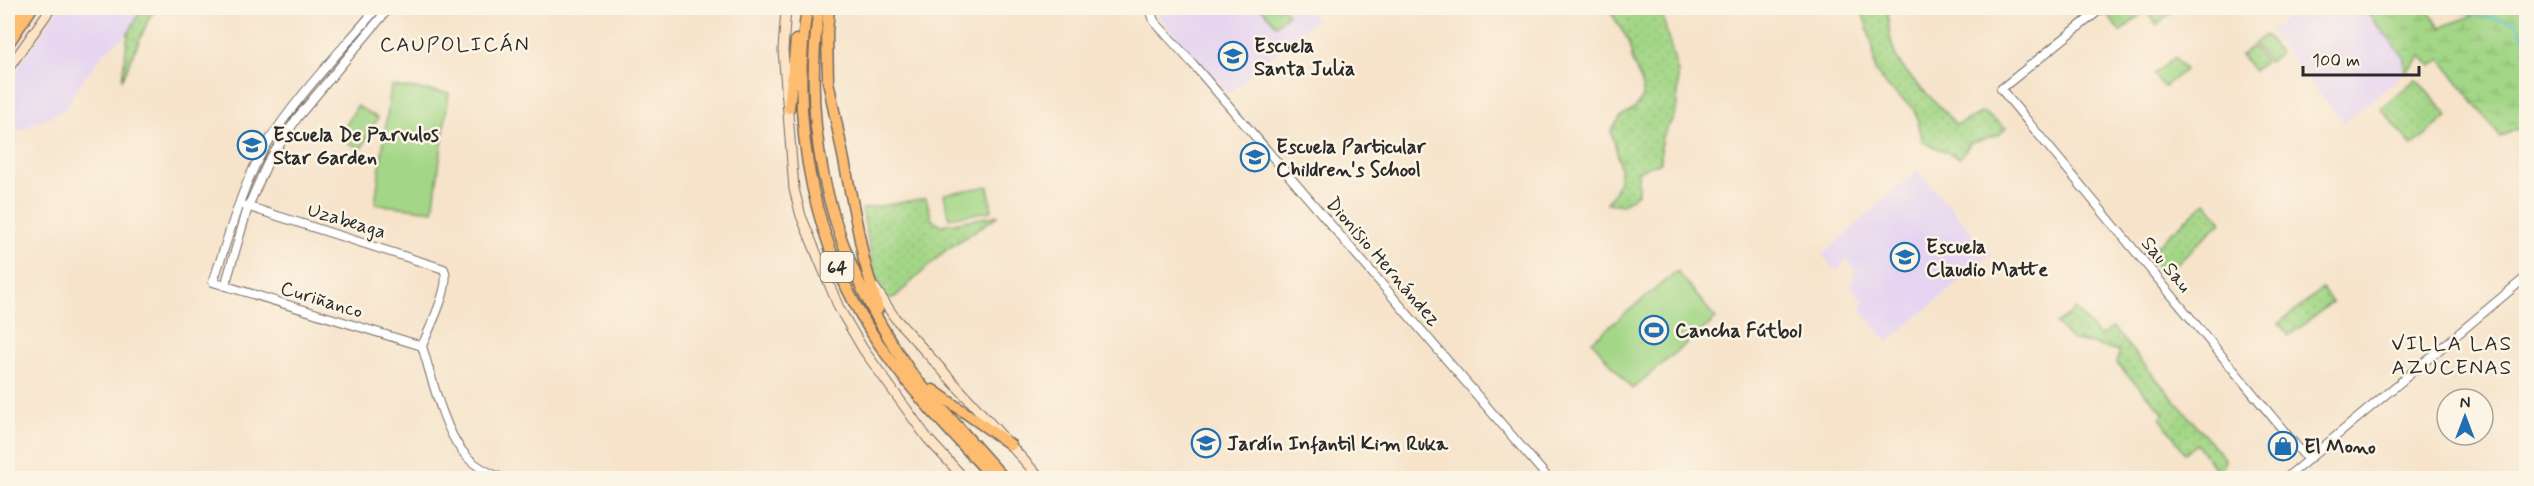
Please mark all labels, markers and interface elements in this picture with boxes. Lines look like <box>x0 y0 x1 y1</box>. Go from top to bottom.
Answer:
district label: CAUPOLICÁN <box>380 31 530 59</box>
place label: Escuela Santa Julia <box>1254 33 1355 83</box>
scale bar <box>2303 39 2418 77</box>
school or university icon: Escuela Santa Julia <box>1217 40 1249 72</box>
text: 100 m <box>2312 49 2360 73</box>
place label: Escuela De Parvulos Star Garden <box>273 122 439 172</box>
school or university icon: Escuela De Parvulos Star Garden <box>236 129 268 161</box>
place label: Escuela Particular Children's School <box>1276 134 1426 184</box>
school or university icon: Escuela Particular Children's School <box>1239 141 1271 173</box>
street label: Dionisio Hernández <box>1319 191 1447 332</box>
street label: Uzabeaga <box>304 197 389 246</box>
street label: Sau Sau <box>2134 231 2197 299</box>
place label: Escuela Claudio Matte <box>1926 234 2048 284</box>
school or university icon: Escuela Claudio Matte <box>1889 241 1921 273</box>
road number: 64 <box>820 252 854 282</box>
street label: Curiñanco <box>277 275 366 326</box>
sports icon: Cancha Fútbol <box>1638 314 1670 346</box>
place label: Cancha Fútbol <box>1675 318 1802 345</box>
district label: VILLA LAS AZUCENAS <box>2391 330 2513 382</box>
north arrow <box>2435 387 2495 447</box>
text: N <box>2460 393 2470 414</box>
school or university icon: Jardín Infantil Kim Ruka <box>1190 427 1222 459</box>
shop icon: El Mono <box>2267 430 2299 462</box>
place label: Jardín Infantil Kim Ruka <box>1227 431 1449 458</box>
place label: El Mono <box>2304 434 2376 461</box>

